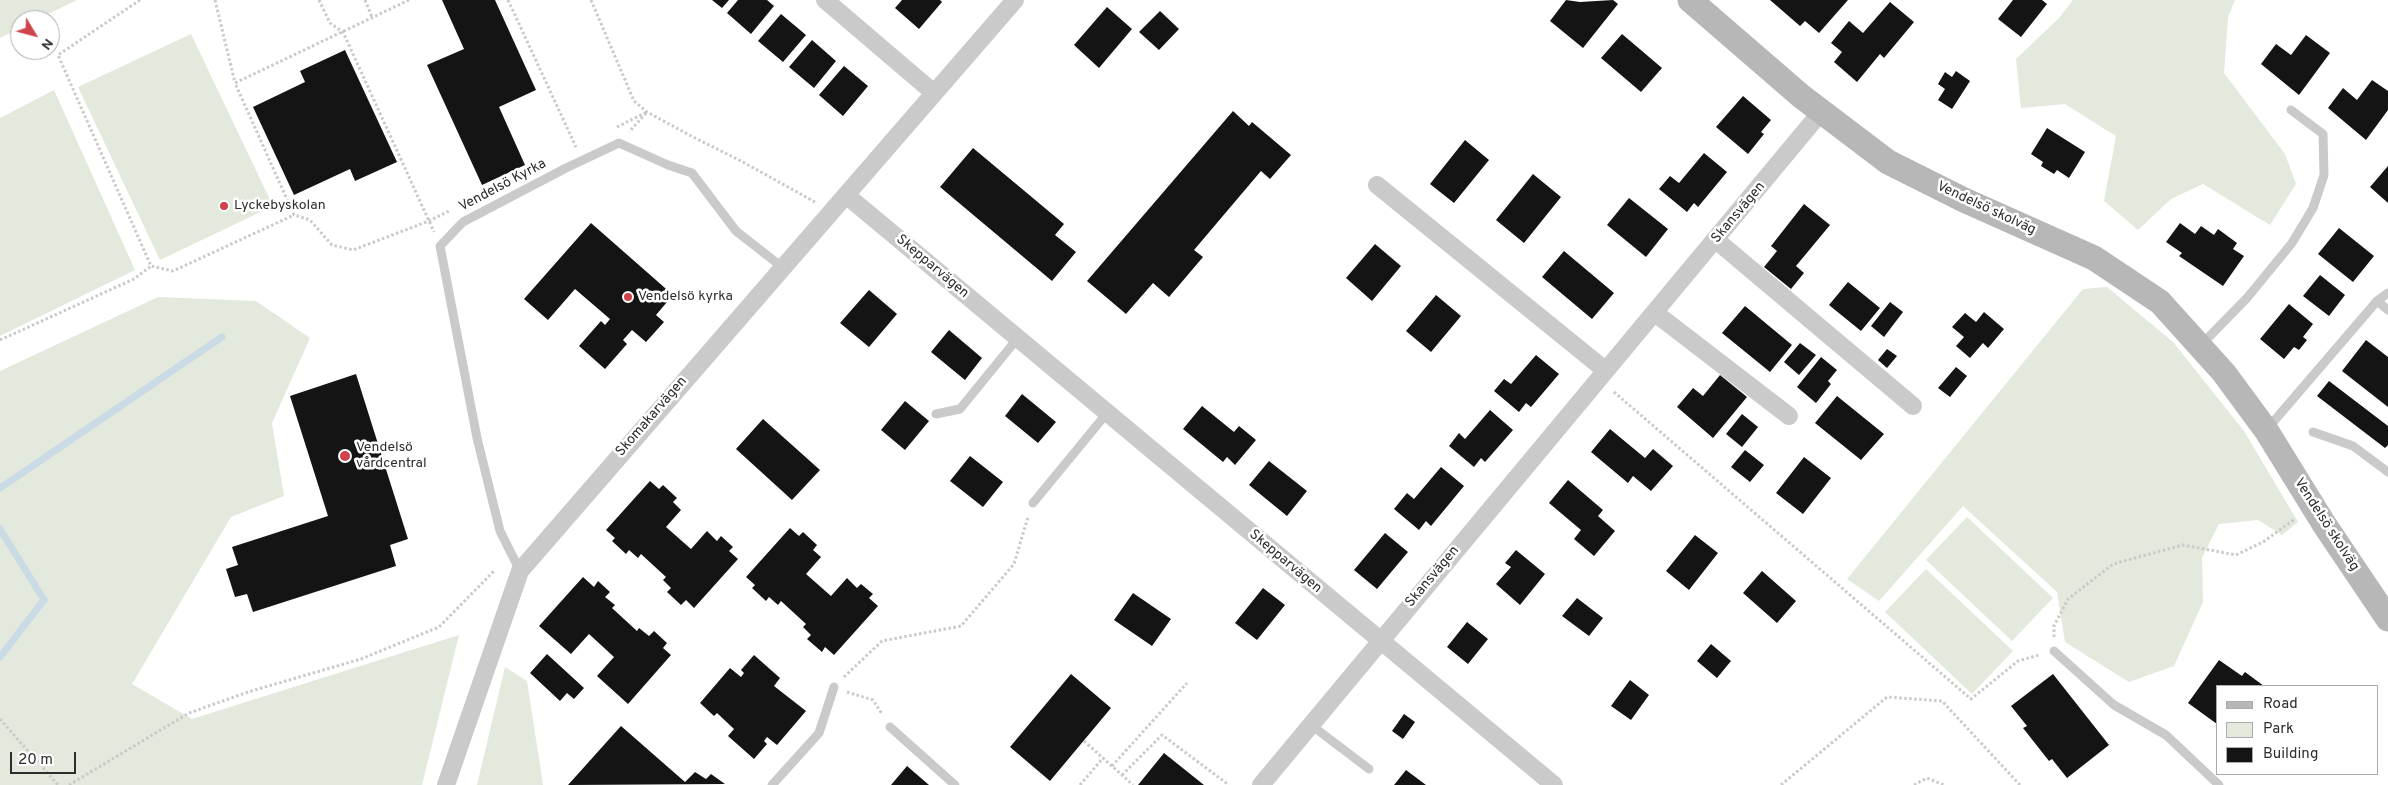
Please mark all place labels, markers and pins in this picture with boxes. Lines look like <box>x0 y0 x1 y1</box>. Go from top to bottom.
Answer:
place label: Lyckebyskolan <box>234 198 326 214</box>
marker: Lyckebyskolan <box>218 200 230 212</box>
place label: Vendelsö kyrka <box>638 289 733 305</box>
marker: Vendelsö kyrka <box>622 291 634 303</box>
place label: Vendelsö vårdcentral <box>356 440 427 472</box>
marker: Vendelsö vårdcentral <box>338 449 352 463</box>

